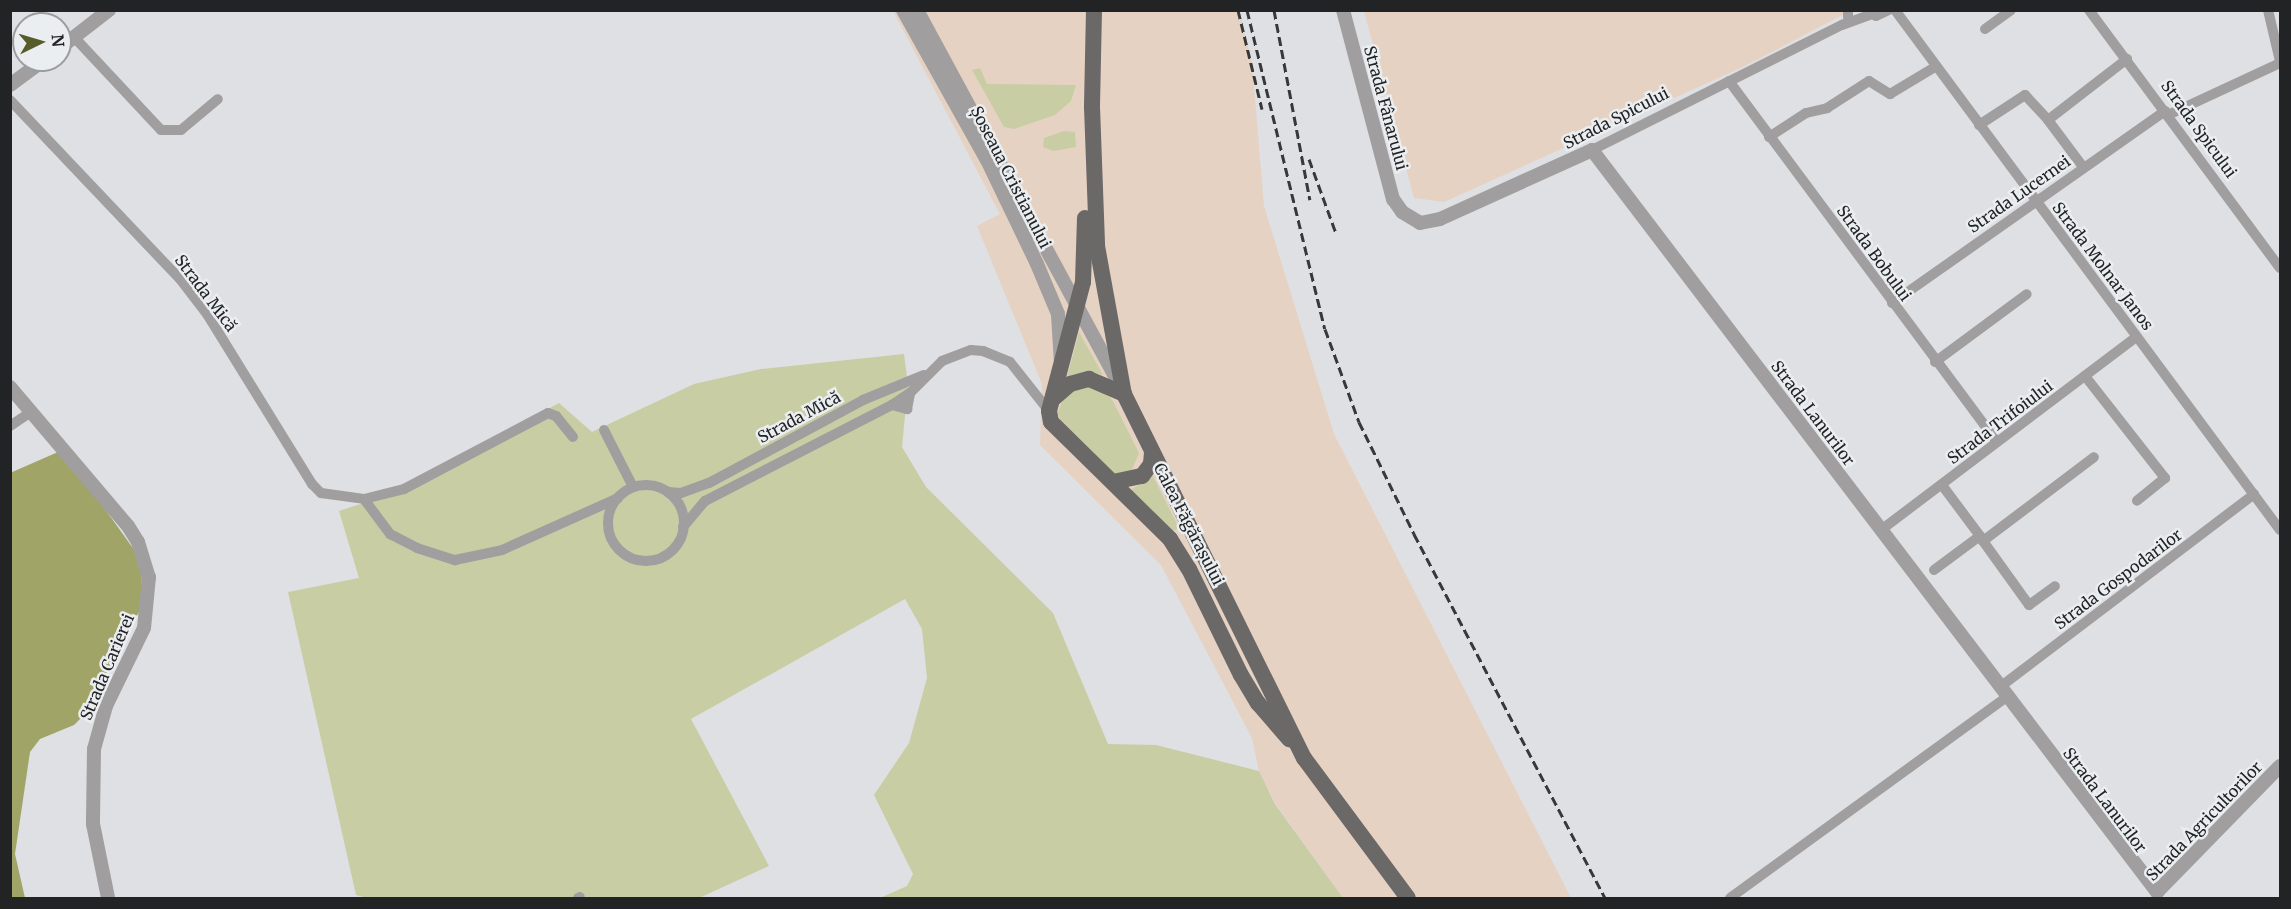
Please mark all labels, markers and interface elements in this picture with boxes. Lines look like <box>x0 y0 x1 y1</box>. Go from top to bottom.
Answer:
north arrow <box>12 12 72 72</box>
text: N <box>47 33 68 48</box>
street label: Strada Fânarului <box>1360 44 1412 172</box>
street label: Strada Spicului <box>2157 77 2241 181</box>
street label: Strada Spicului <box>1560 83 1672 153</box>
street label: Șoseaua Cristianului <box>967 103 1055 251</box>
street label: Strada Lucernei <box>1964 151 2074 237</box>
street label: Strada Molnar Janos <box>2049 198 2157 334</box>
street label: Strada Bobului <box>1833 201 1915 305</box>
street label: Strada Mică <box>171 251 241 335</box>
street label: Strada Lanurilor <box>1767 357 1859 469</box>
street label: Strada Trifoiului <box>1944 376 2056 468</box>
street label: Strada Mică <box>754 387 844 447</box>
street label: Calea Făgărașului <box>1150 460 1228 588</box>
street label: Strada Gospodarilor <box>2050 525 2186 633</box>
street label: Strada Carierei <box>76 611 138 723</box>
street label: Strada Lanurilor <box>2059 744 2151 856</box>
street label: Strada Agricultorilor <box>2142 757 2266 885</box>

